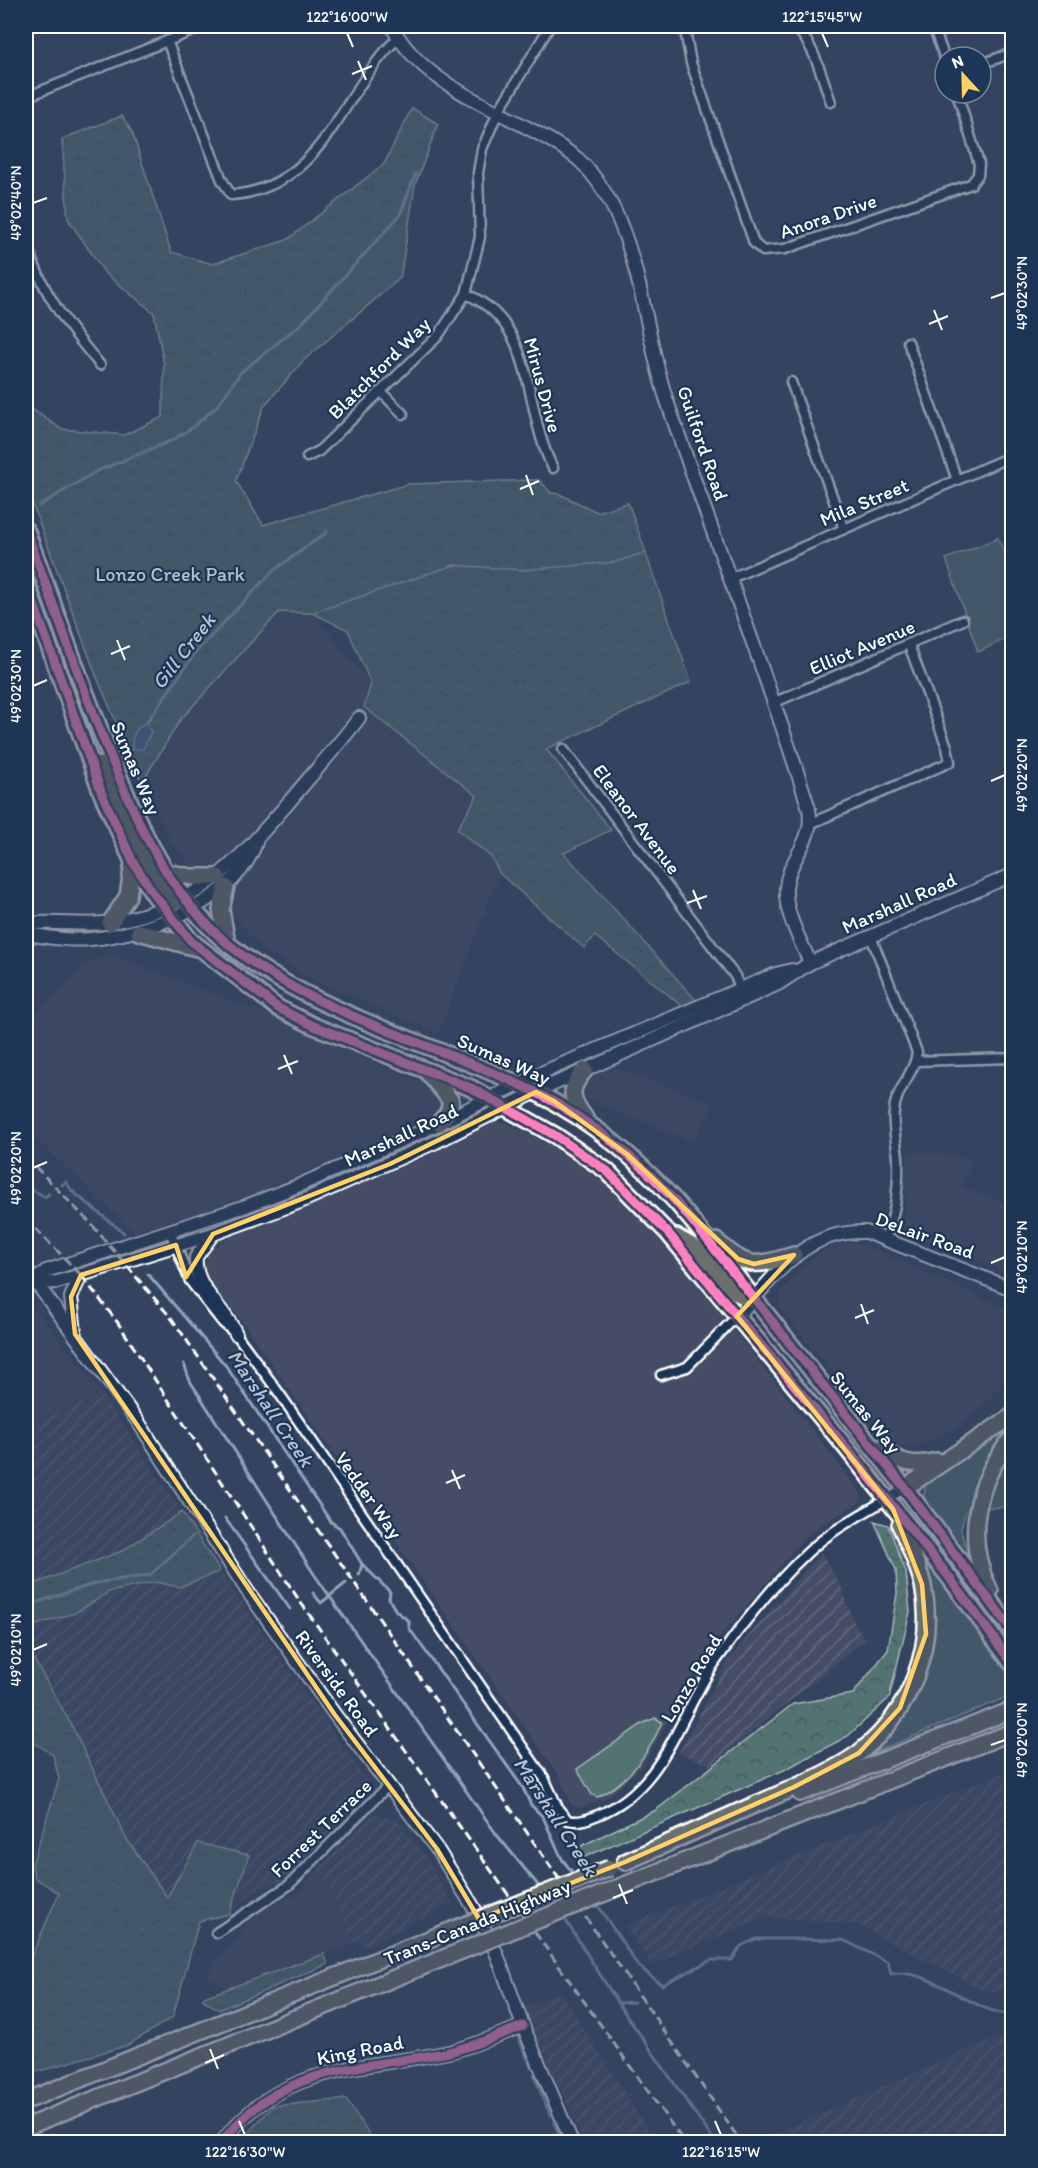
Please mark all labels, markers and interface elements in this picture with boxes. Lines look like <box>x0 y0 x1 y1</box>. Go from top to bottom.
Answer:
text: 122°16'00"W <box>306 8 388 26</box>
text: 122°15'45"W <box>782 8 862 26</box>
north arrow <box>933 45 993 105</box>
text: N <box>949 51 966 72</box>
text: 49°02'40"N <box>7 165 25 241</box>
street label: Anora Drive <box>776 188 880 244</box>
text: 49°02'30"N <box>1013 256 1031 330</box>
street label: Blatchford Way <box>323 311 436 424</box>
street label: Mirus Drive <box>519 335 567 435</box>
street label: Guilford Road <box>672 383 734 504</box>
street label: Mila Street <box>816 473 912 531</box>
park label: Lonzo Creek Park <box>95 562 245 586</box>
water label: Gill Creek <box>146 607 221 694</box>
street label: Elliot Avenue <box>806 614 918 680</box>
text: 49°02'30"N <box>7 649 25 723</box>
street label: Sumas Way <box>106 718 167 819</box>
text: 49°02'20"N <box>1013 738 1031 812</box>
street label: Eleanor Avenue <box>588 759 686 879</box>
street label: Marshall Road <box>838 867 960 939</box>
street label: Sumas Way <box>454 1028 555 1090</box>
street label: Marshall Road <box>340 1098 462 1172</box>
text: 49°02'20"N <box>7 1131 25 1205</box>
street label: DeLair Road <box>872 1206 978 1264</box>
text: 49°02'10"N <box>1013 1220 1031 1294</box>
water label: Marshall Creek <box>223 1345 320 1472</box>
street label: Sumas Way <box>825 1366 907 1459</box>
street label: Vedder Way <box>330 1447 408 1544</box>
text: 49°02'10"N <box>7 1613 25 1687</box>
street label: Riverside Road <box>290 1625 384 1741</box>
street label: Lonzo Road <box>655 1629 727 1727</box>
text: 49°02'00"N <box>1013 1702 1031 1778</box>
water label: Marshall Creek <box>508 1752 604 1881</box>
street label: Forrest Terrace <box>265 1774 377 1882</box>
street label: Trans-Canada Highway <box>380 1873 574 1970</box>
street label: King Road <box>315 2030 405 2070</box>
text: 122°16'30"W <box>205 2143 285 2161</box>
text: 122°16'15"W <box>682 2143 760 2161</box>

